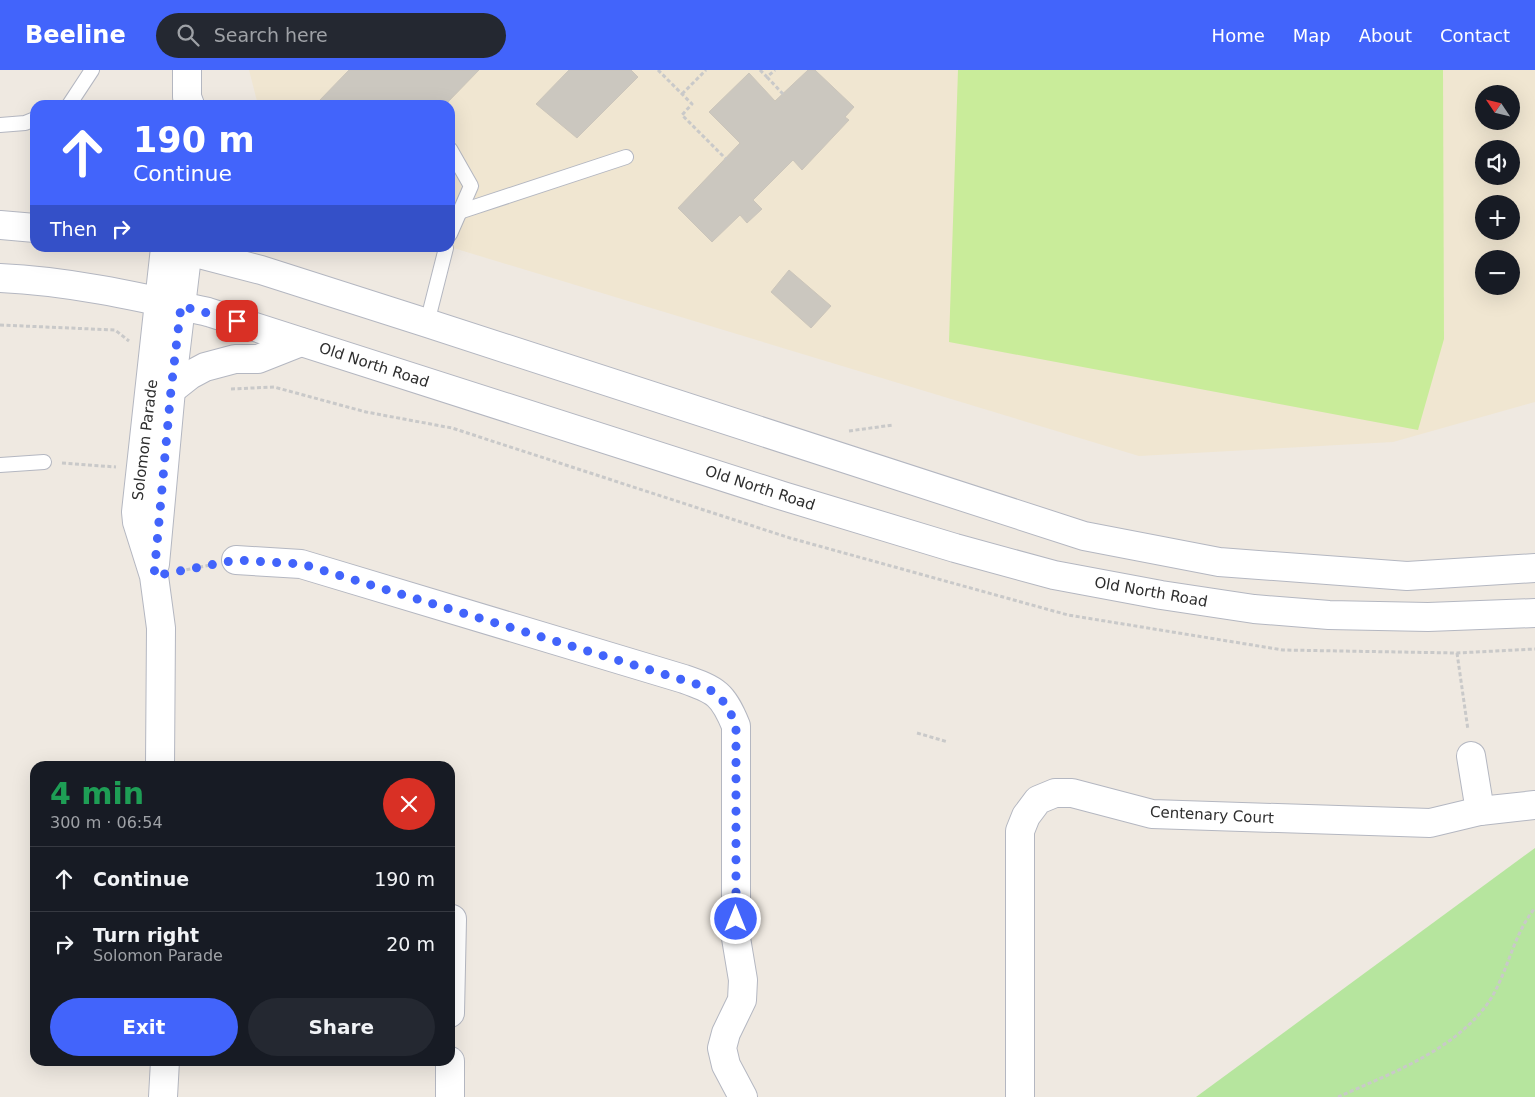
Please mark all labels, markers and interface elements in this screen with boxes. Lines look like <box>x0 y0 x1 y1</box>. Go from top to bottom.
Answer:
search box <box>156 13 506 58</box>
text: Beeline <box>25 21 126 49</box>
icon: search <box>174 21 202 49</box>
text: Search here <box>214 24 328 46</box>
text: Home <box>1212 25 1265 46</box>
text: Map <box>1293 25 1331 46</box>
text: About <box>1359 25 1412 46</box>
text: Contact <box>1440 25 1510 46</box>
north arrow <box>1475 85 1520 130</box>
map controls <box>1475 85 1520 295</box>
icon: ahead <box>50 120 115 185</box>
text: 190 m <box>133 120 255 160</box>
button: sound <box>1475 140 1520 185</box>
text: Continue <box>133 161 232 186</box>
button: + <box>1475 195 1520 240</box>
icon: right <box>107 215 135 243</box>
text: Then <box>50 218 97 240</box>
button: − <box>1475 250 1520 295</box>
pin <box>216 300 258 342</box>
icon: arrive <box>223 307 251 335</box>
street label: Old North Road <box>317 339 431 391</box>
street label: Solomon Parade <box>129 378 161 502</box>
street label: Old North Road <box>703 462 817 514</box>
street label: Old North Road <box>1093 573 1209 611</box>
text: 4 min <box>50 776 144 811</box>
button: close <box>383 778 435 830</box>
street label: Centenary Court <box>1150 803 1275 827</box>
text: 300 m · 06:54 <box>50 813 163 832</box>
icon: ahead <box>50 865 78 893</box>
text: Continue <box>93 868 189 890</box>
text: 190 m <box>374 868 435 890</box>
position arrow <box>709 892 761 944</box>
text: Turn right <box>93 924 199 946</box>
icon: right <box>50 930 78 958</box>
text: 20 m <box>386 933 435 955</box>
text: Solomon Parade <box>93 946 223 965</box>
button: Exit <box>50 998 238 1056</box>
button: Share <box>248 998 435 1056</box>

